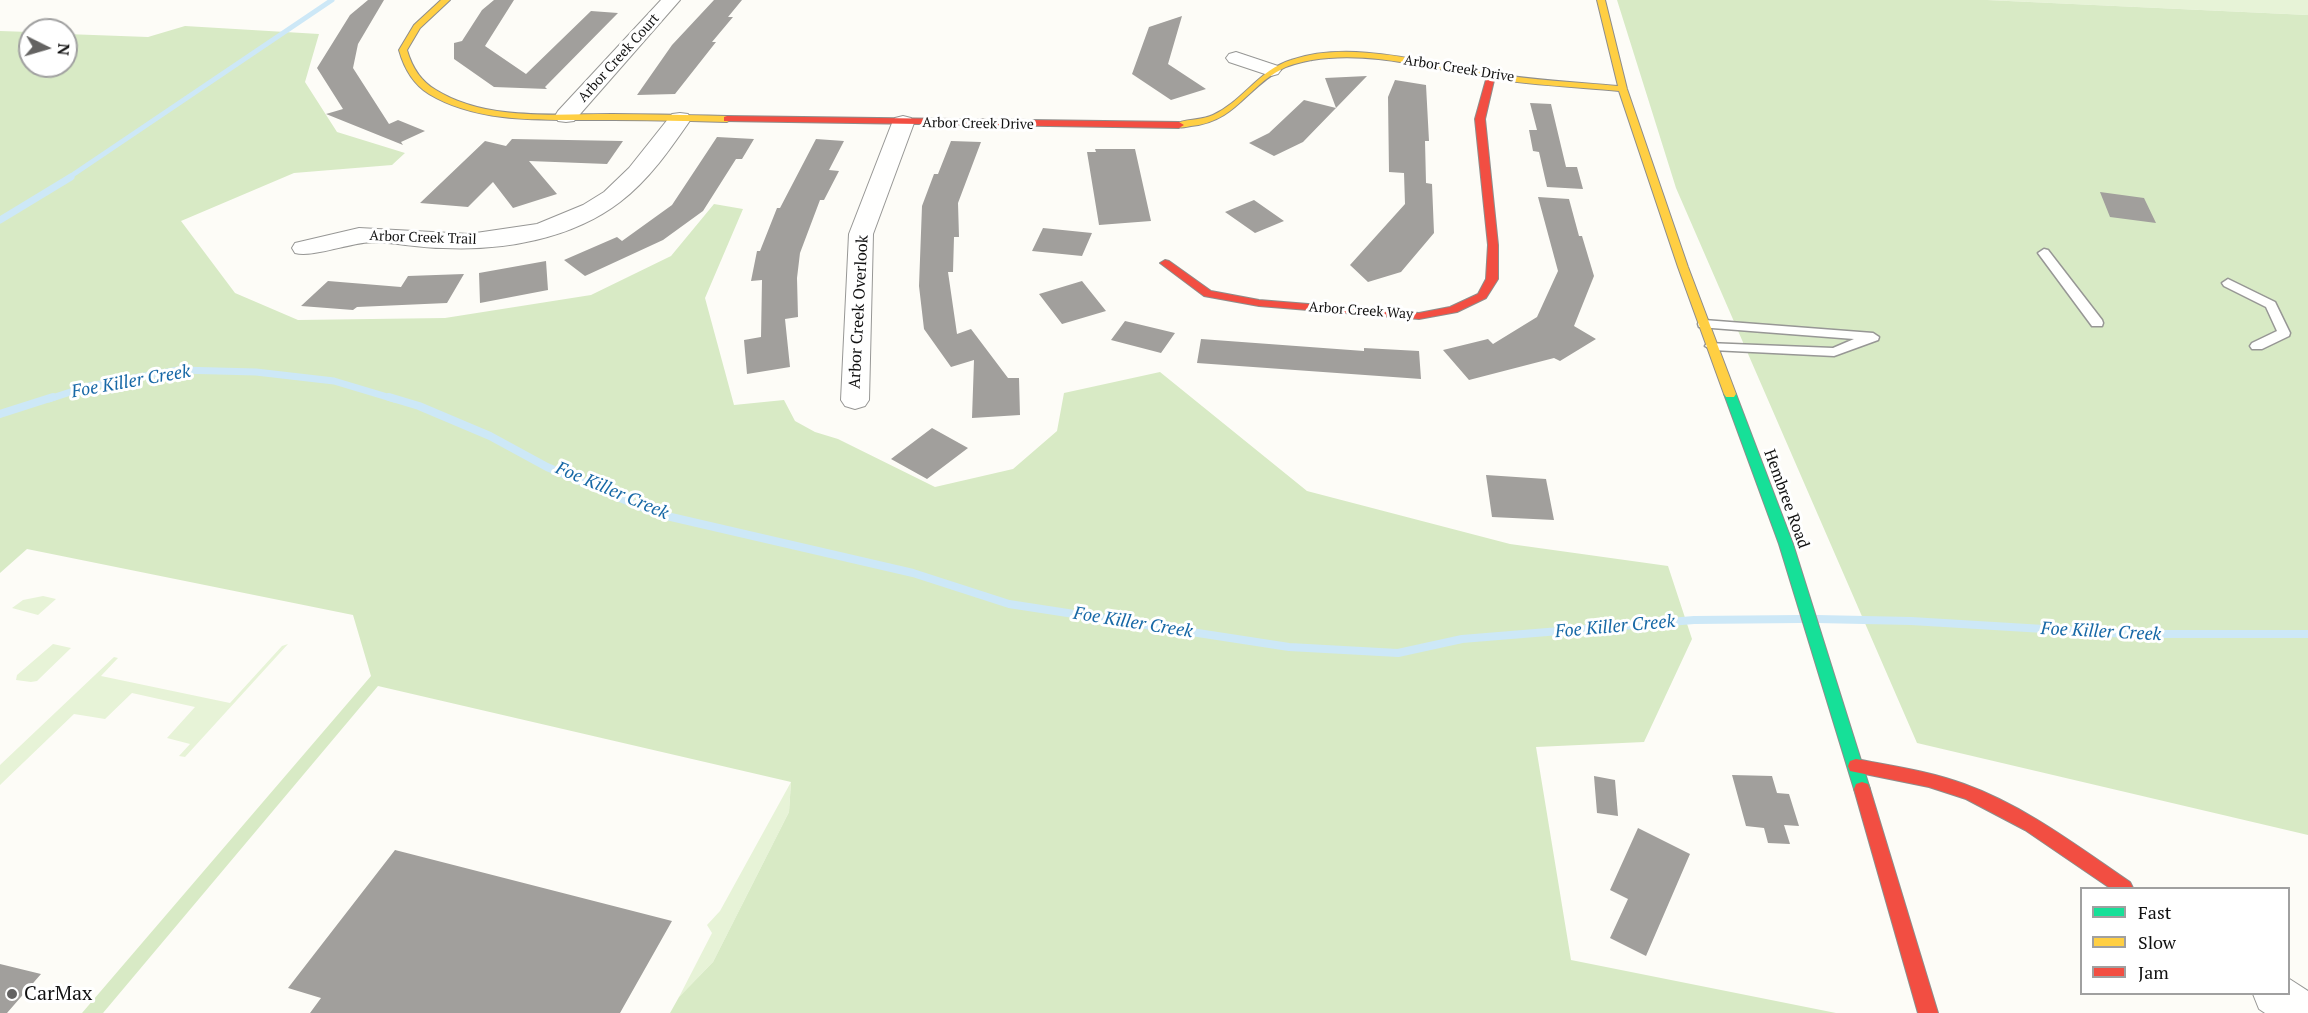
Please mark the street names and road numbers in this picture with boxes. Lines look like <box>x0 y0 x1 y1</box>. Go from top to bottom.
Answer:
street label: Arbor Creek Court <box>575 10 663 106</box>
street label: Arbor Creek Drive <box>1403 52 1515 86</box>
street label: Arbor Creek Drive <box>922 115 1034 133</box>
street label: Arbor Creek Trail <box>369 228 477 248</box>
street label: Arbor Creek Overlook <box>845 235 873 389</box>
street label: Arbor Creek Way <box>1308 299 1414 323</box>
street label: Hembree Road <box>1759 447 1813 551</box>

